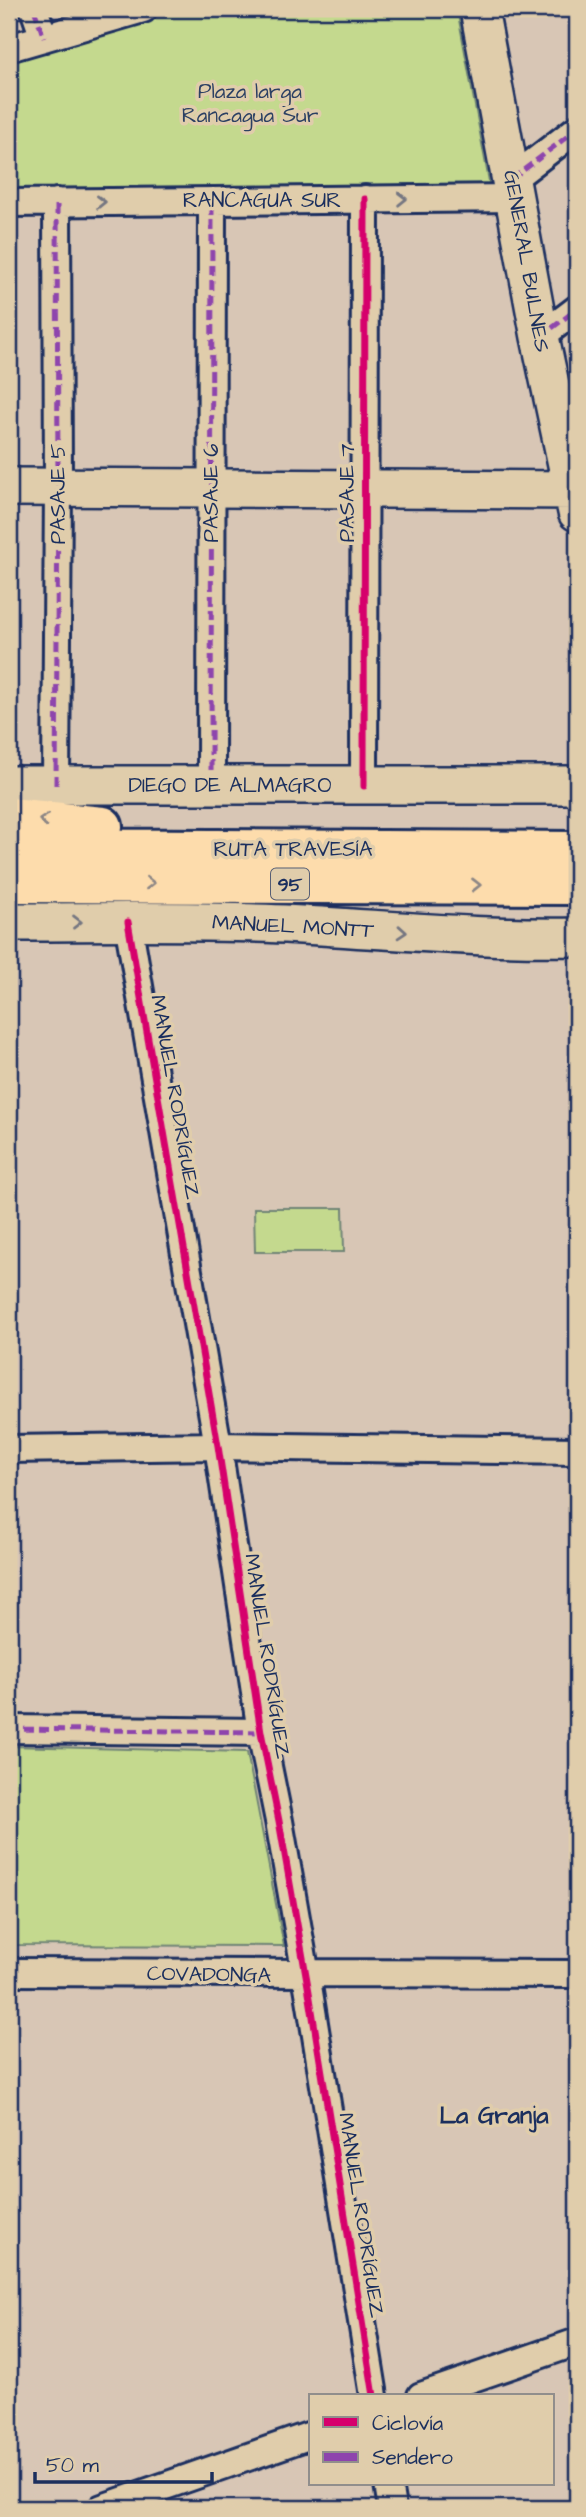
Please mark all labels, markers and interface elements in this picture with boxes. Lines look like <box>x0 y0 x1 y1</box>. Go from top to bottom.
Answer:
park label: Plaza larga Rancagua Sur <box>182 77 319 132</box>
street label: GENERAL BULNES <box>496 168 557 354</box>
street label: RANCAGUA SUR <box>183 186 341 215</box>
one-way arrow <box>398 191 408 207</box>
one-way arrow <box>97 194 107 210</box>
street label: PASAJE 5 <box>44 444 73 544</box>
street label: PASAJE 6 <box>197 444 226 542</box>
street label: PASAJE 7 <box>333 444 362 542</box>
street label: DIEGO DE ALMAGRO <box>128 771 332 800</box>
one-way arrow <box>38 813 49 828</box>
street label: RUTA TRAVESÍA <box>214 835 373 864</box>
road number: 95 <box>271 869 309 900</box>
one-way arrow <box>146 875 156 891</box>
one-way arrow <box>471 877 482 893</box>
street label: MANUEL MONTT <box>211 908 375 945</box>
one-way arrow <box>72 914 83 930</box>
one-way arrow <box>397 924 408 939</box>
street label: MANUEL RODRÍGUEZ <box>143 993 208 1202</box>
street label: MANUEL RODRÍGUEZ <box>237 1551 298 1761</box>
street label: COVADONGA <box>147 1959 272 1990</box>
district label: La Granja <box>440 2099 549 2133</box>
street label: MANUEL RODRÍGUEZ <box>331 2110 392 2320</box>
legend <box>309 2394 554 2486</box>
text: Ciclovía <box>372 2409 444 2438</box>
scale bar <box>35 2440 212 2484</box>
text: Sendero <box>372 2443 453 2472</box>
text: 50 m <box>46 2451 100 2480</box>

